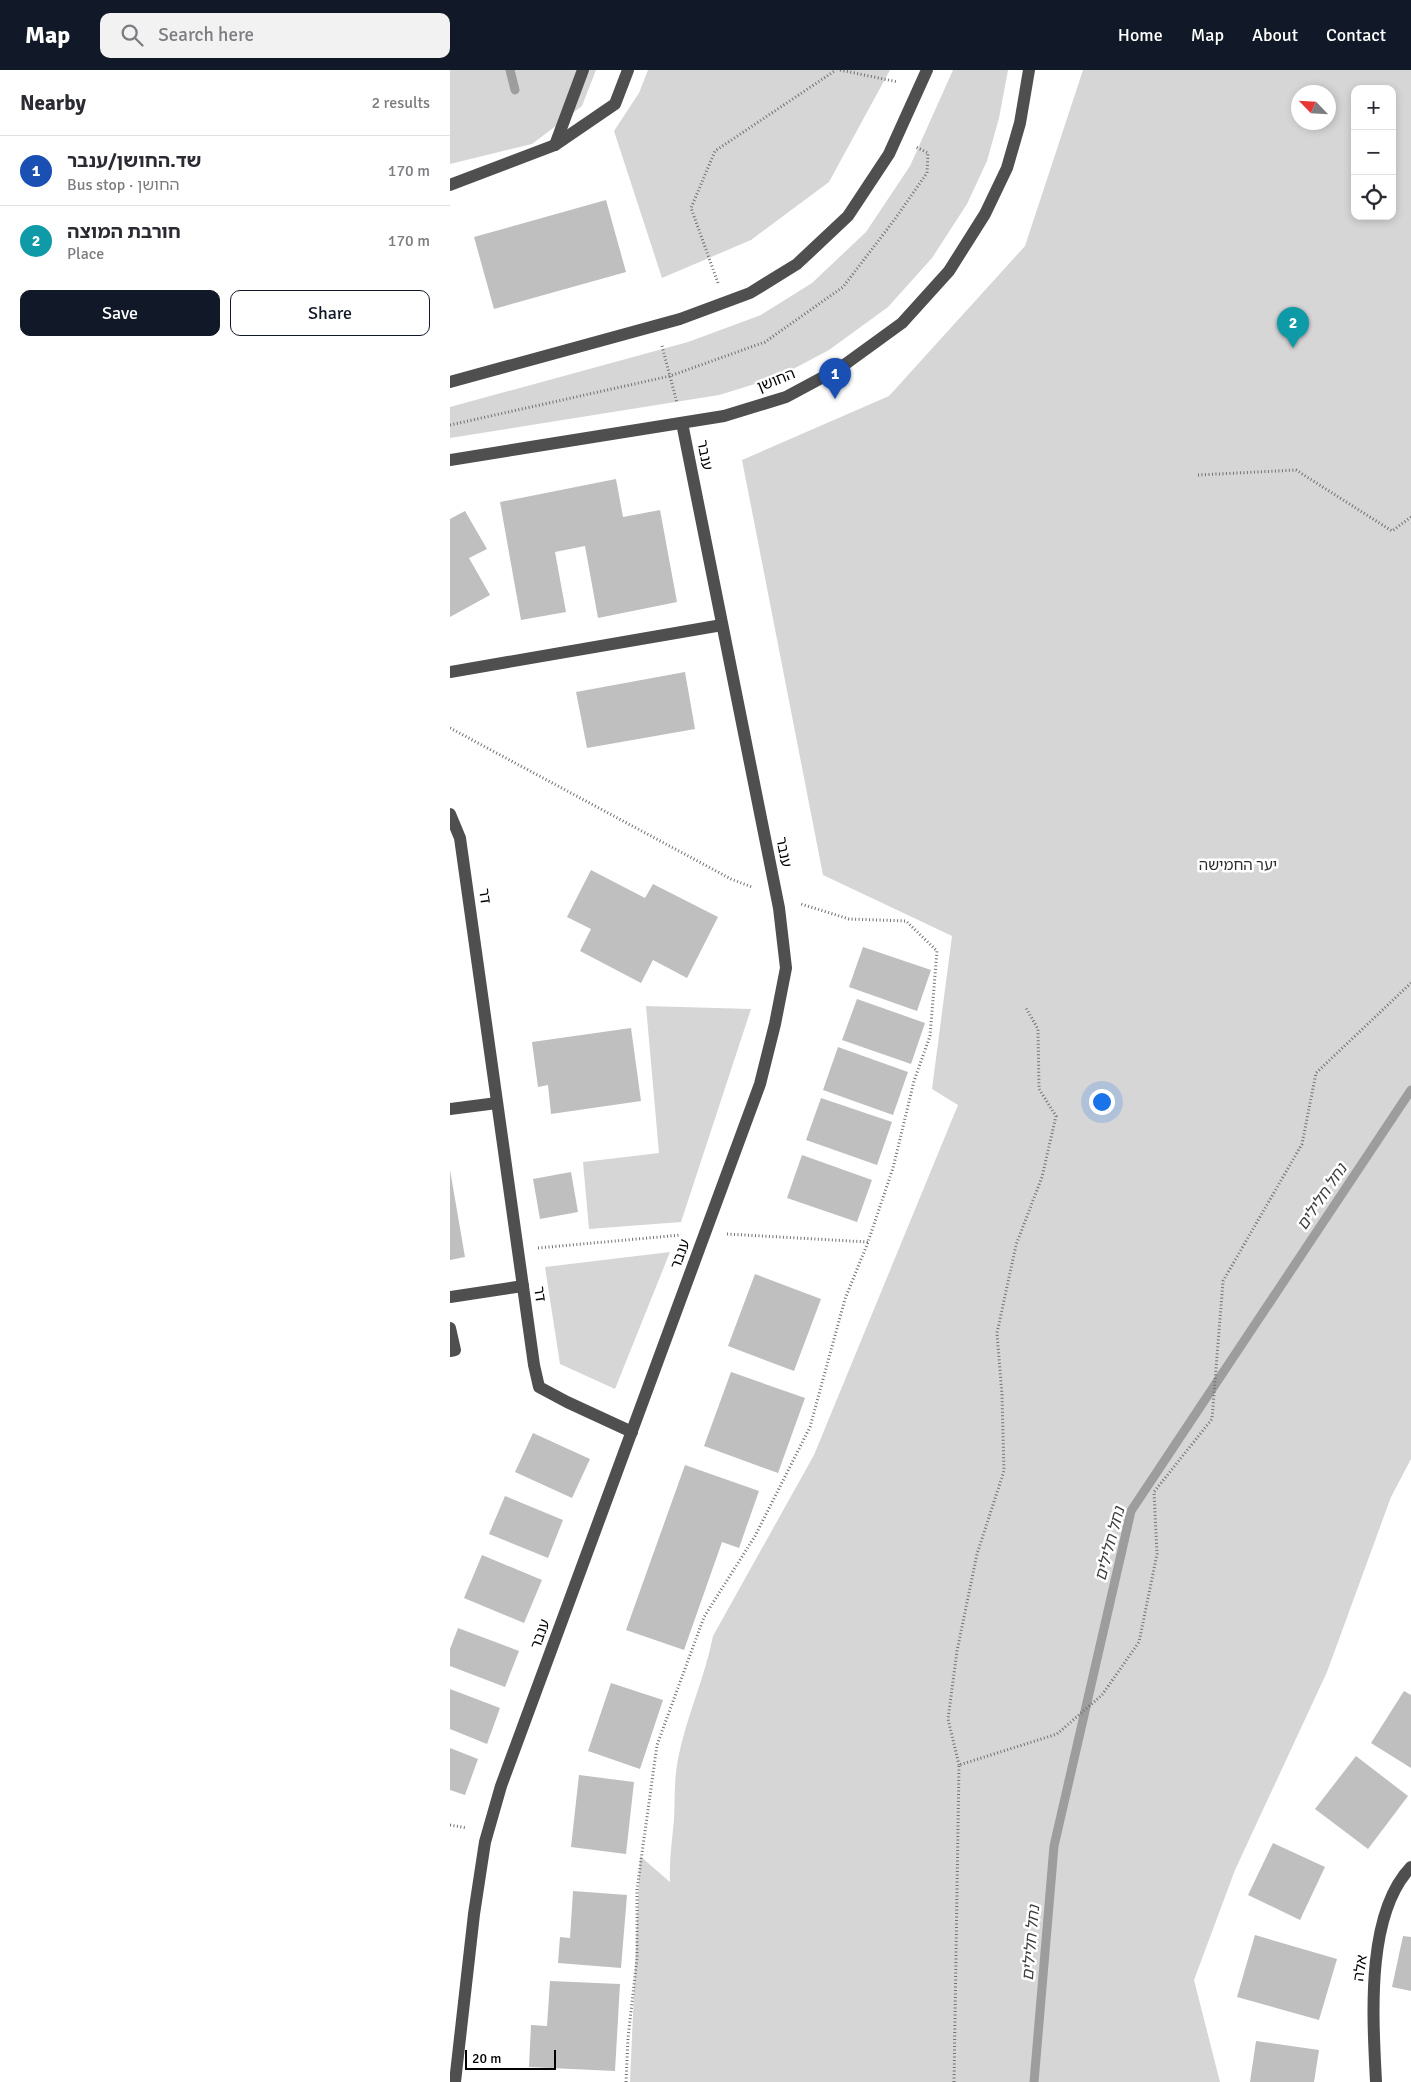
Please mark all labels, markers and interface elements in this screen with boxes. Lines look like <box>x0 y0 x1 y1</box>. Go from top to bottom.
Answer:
search box <box>100 13 450 58</box>
text: Map <box>25 20 70 50</box>
icon: search <box>118 21 146 49</box>
text: Search here <box>158 23 254 47</box>
text: Home <box>1118 24 1163 46</box>
text: Map <box>1191 24 1224 46</box>
text: About <box>1252 24 1298 46</box>
text: Contact <box>1326 24 1386 46</box>
north arrow <box>1291 85 1336 130</box>
map controls <box>1351 85 1396 220</box>
button: + <box>1351 85 1396 130</box>
text: Nearby <box>20 90 86 116</box>
text: 2 results <box>371 93 430 113</box>
button: − <box>1351 130 1396 175</box>
text: שד.החושן/ענבר <box>67 149 202 173</box>
text: 1 <box>32 161 40 181</box>
text: 170 m <box>388 161 430 181</box>
text: Bus stop · החושן <box>67 175 180 195</box>
button: locate <box>1351 175 1396 220</box>
text: חורבת המוצה <box>67 220 181 244</box>
text: 2 <box>32 231 40 251</box>
text: 170 m <box>388 231 430 251</box>
text: Place <box>67 244 104 264</box>
button: Save <box>20 290 220 336</box>
button: Share <box>230 290 430 336</box>
pin: 2 <box>1277 307 1309 348</box>
pin: 1 <box>819 358 851 399</box>
street label: החושן <box>754 364 798 396</box>
street label: ענבר <box>693 438 717 472</box>
street label: ענבר <box>772 835 796 869</box>
park label: יער החמישה <box>1199 856 1277 874</box>
street label: דר <box>475 887 495 905</box>
your location <box>1089 1089 1115 1115</box>
water label: נחל חלילים <box>1293 1159 1352 1234</box>
street label: ענבר <box>666 1236 694 1271</box>
street label: דר <box>530 1285 550 1303</box>
water label: נחל חלילים <box>1091 1504 1130 1583</box>
street label: ענבר <box>526 1616 554 1651</box>
water label: נחל חלילים <box>1018 1903 1044 1982</box>
street label: אלה <box>1349 1954 1371 1982</box>
scale bar <box>465 2047 556 2070</box>
text: 20 m <box>472 2050 501 2067</box>

